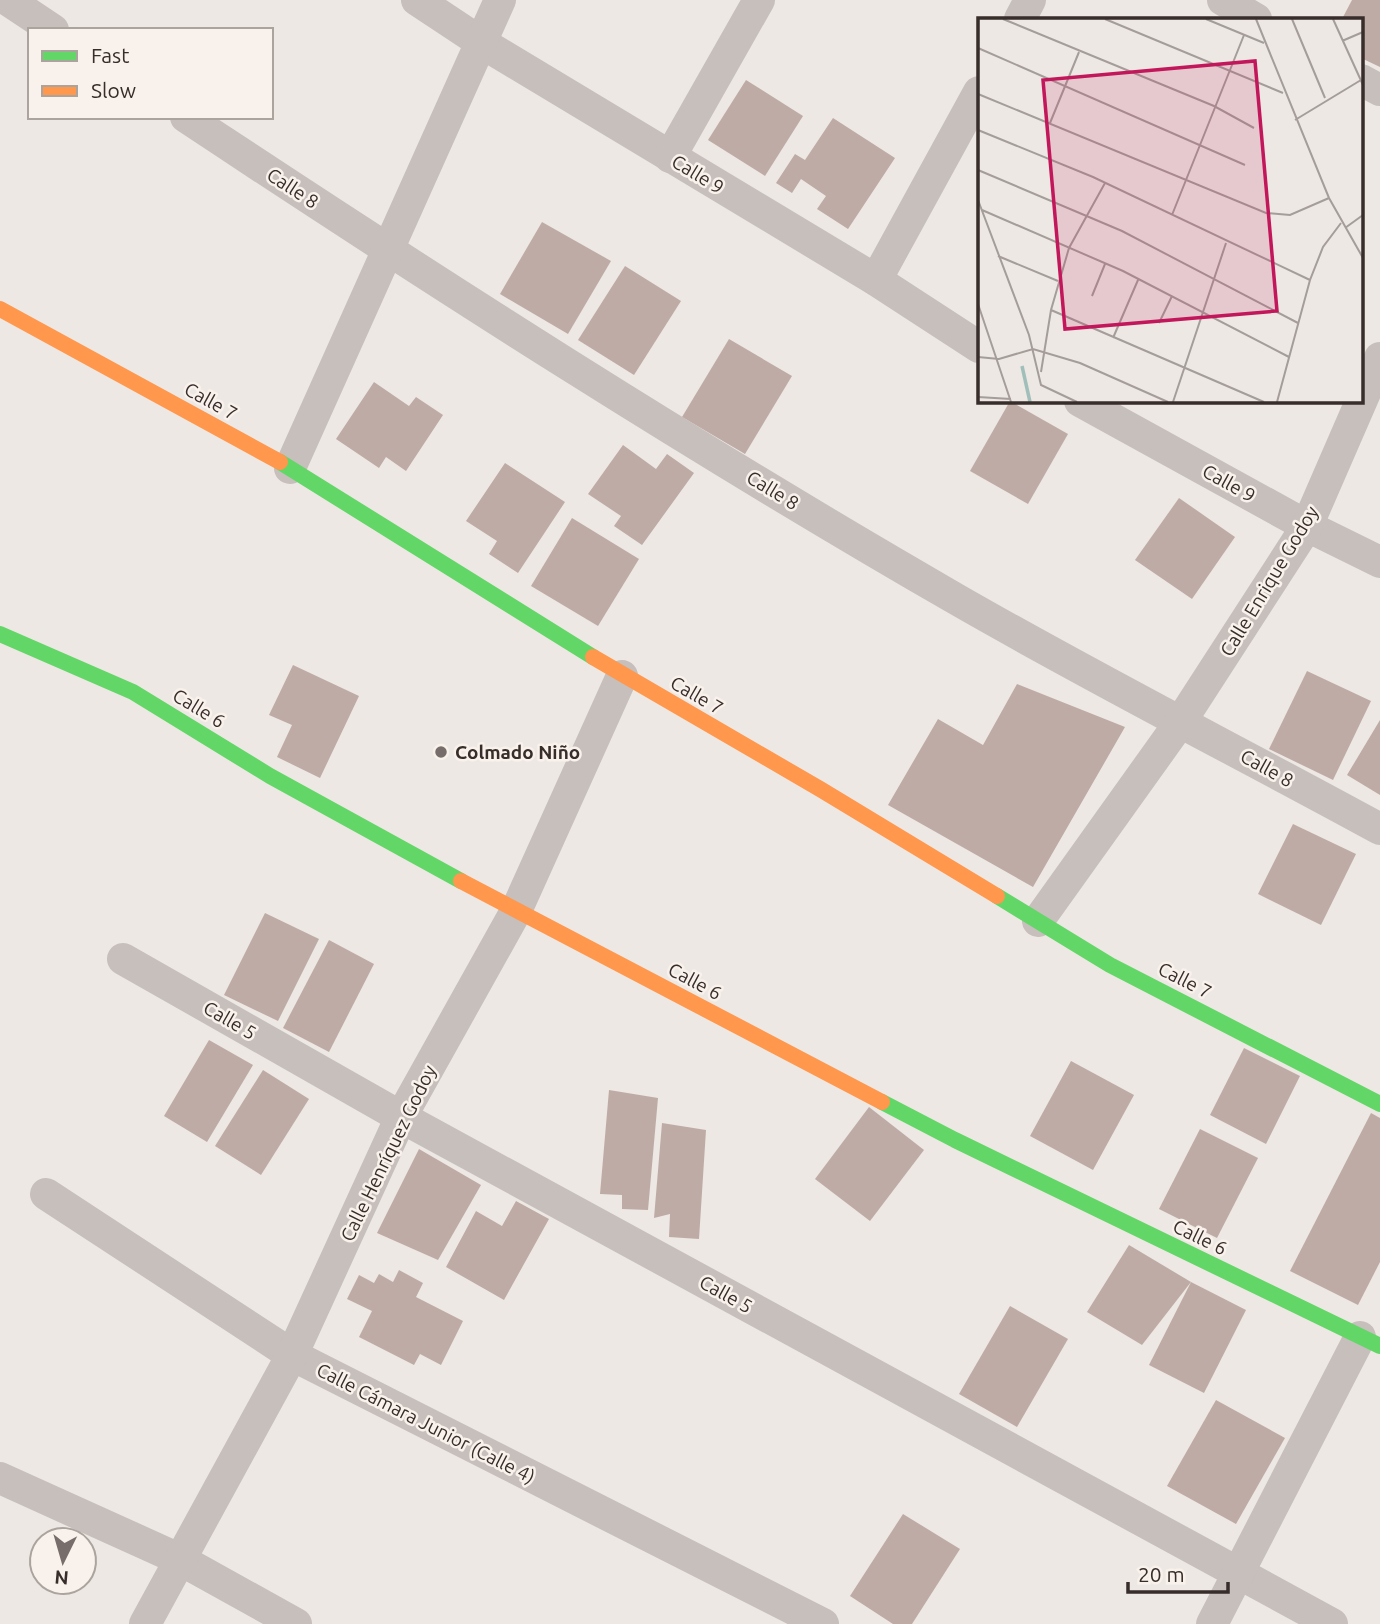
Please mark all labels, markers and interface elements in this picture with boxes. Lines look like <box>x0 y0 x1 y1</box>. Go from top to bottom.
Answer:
inset map <box>978 18 1362 402</box>
legend <box>28 28 273 119</box>
text: Fast <box>91 43 129 67</box>
text: Slow <box>91 78 136 102</box>
street label: Calle 9 <box>668 150 728 198</box>
street label: Calle 8 <box>263 163 323 213</box>
street label: Calle 7 <box>181 378 241 424</box>
street label: Calle 9 <box>1199 460 1259 506</box>
street label: Calle 8 <box>743 466 803 514</box>
street label: Calle Enrique Godoy <box>1215 502 1323 660</box>
street label: Calle 7 <box>667 671 727 719</box>
street label: Calle 6 <box>169 684 229 732</box>
place label: Colmado Niño <box>455 741 580 763</box>
marker: Colmado Niño <box>433 744 449 760</box>
street label: Calle 8 <box>1237 745 1297 791</box>
street label: Calle 7 <box>1155 957 1215 1003</box>
street label: Calle 6 <box>665 958 725 1004</box>
street label: Calle 5 <box>200 996 260 1044</box>
street label: Calle Henríquez Godoy <box>336 1061 440 1245</box>
street label: Calle 6 <box>1170 1215 1230 1259</box>
street label: Calle 5 <box>696 1271 756 1317</box>
street label: Calle Cámara Junior (Calle 4) <box>313 1358 539 1488</box>
north arrow <box>28 1526 98 1596</box>
scale bar <box>1128 1550 1228 1594</box>
text: 20 m <box>1138 1562 1185 1586</box>
text: N <box>53 1566 70 1590</box>

